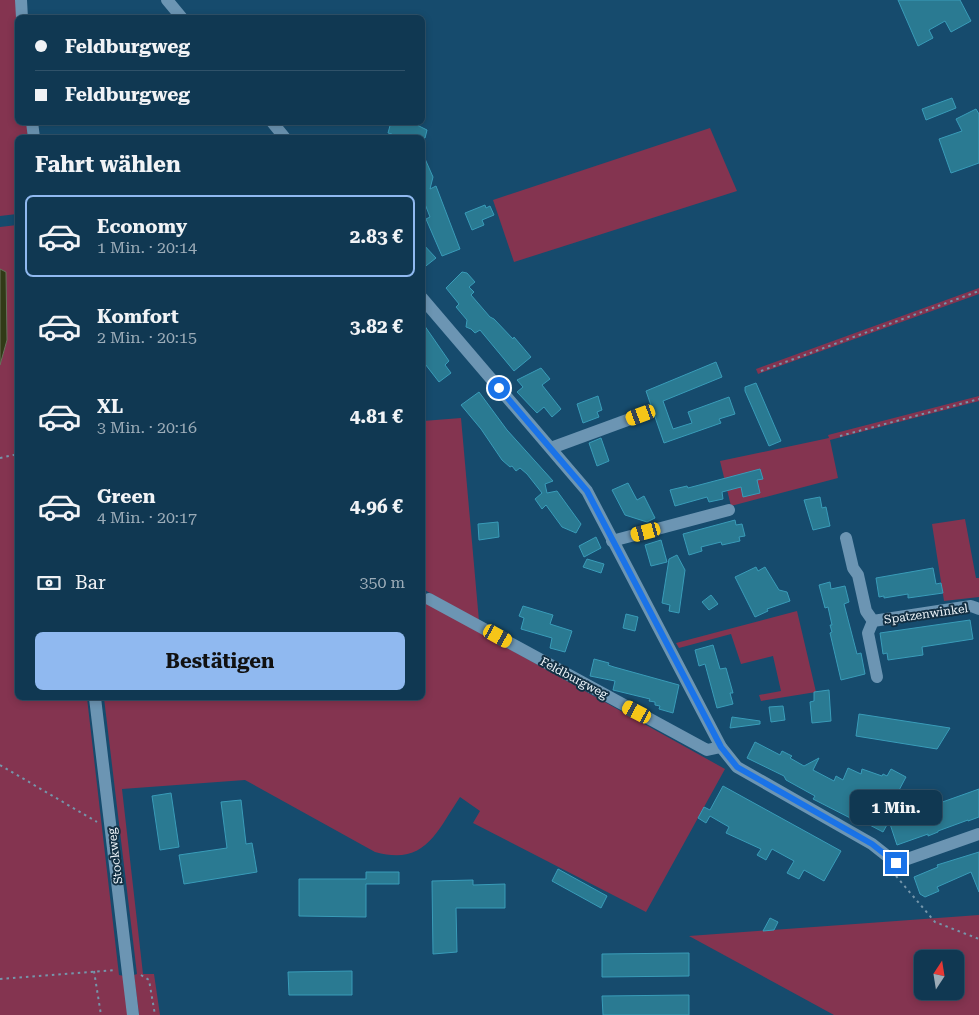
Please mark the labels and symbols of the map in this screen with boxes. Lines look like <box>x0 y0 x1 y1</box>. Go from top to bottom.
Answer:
route start <box>488 377 510 399</box>
car <box>624 403 657 427</box>
car <box>629 521 662 543</box>
street label: Spatzenwinkel <box>883 601 969 627</box>
car <box>481 622 514 650</box>
street label: Feldburgweg <box>538 654 610 702</box>
car <box>620 698 653 726</box>
callout: 1 Min. <box>850 790 942 826</box>
street label: Stockweg <box>105 827 125 885</box>
route end <box>885 852 907 874</box>
north arrow <box>914 950 964 1000</box>

